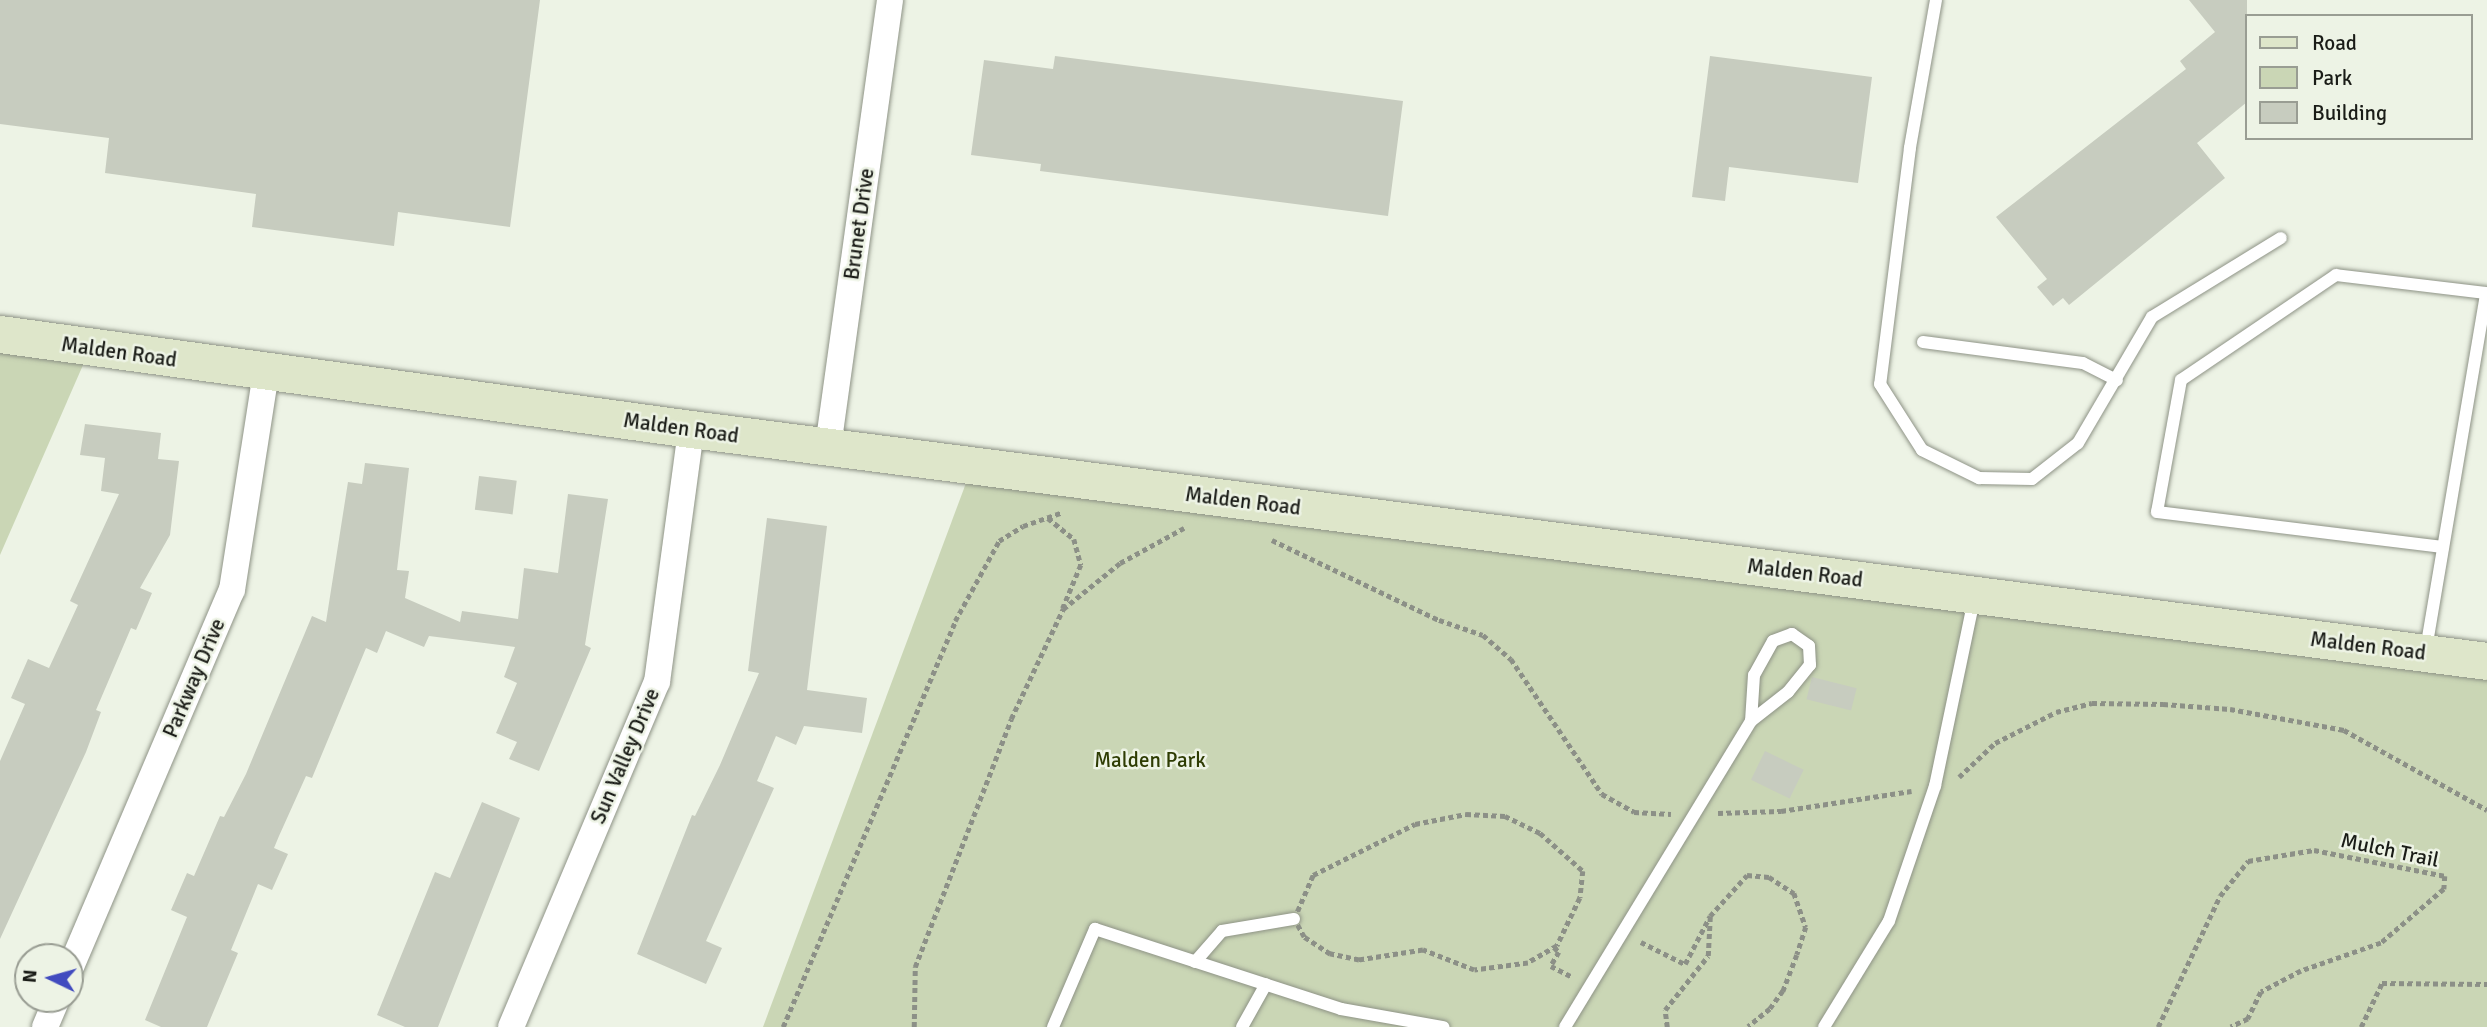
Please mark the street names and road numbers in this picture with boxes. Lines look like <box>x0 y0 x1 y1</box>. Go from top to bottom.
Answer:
street label: Brunet Drive <box>839 167 879 281</box>
street label: Malden Road <box>60 331 178 373</box>
street label: Malden Road <box>622 407 740 449</box>
street label: Malden Road <box>1184 481 1302 521</box>
street label: Malden Road <box>1746 553 1864 593</box>
street label: Parkway Drive <box>158 615 230 741</box>
street label: Malden Road <box>2309 626 2427 666</box>
street label: Sun Valley Drive <box>585 684 665 828</box>
street label: Mulch Trail <box>2339 827 2441 873</box>

